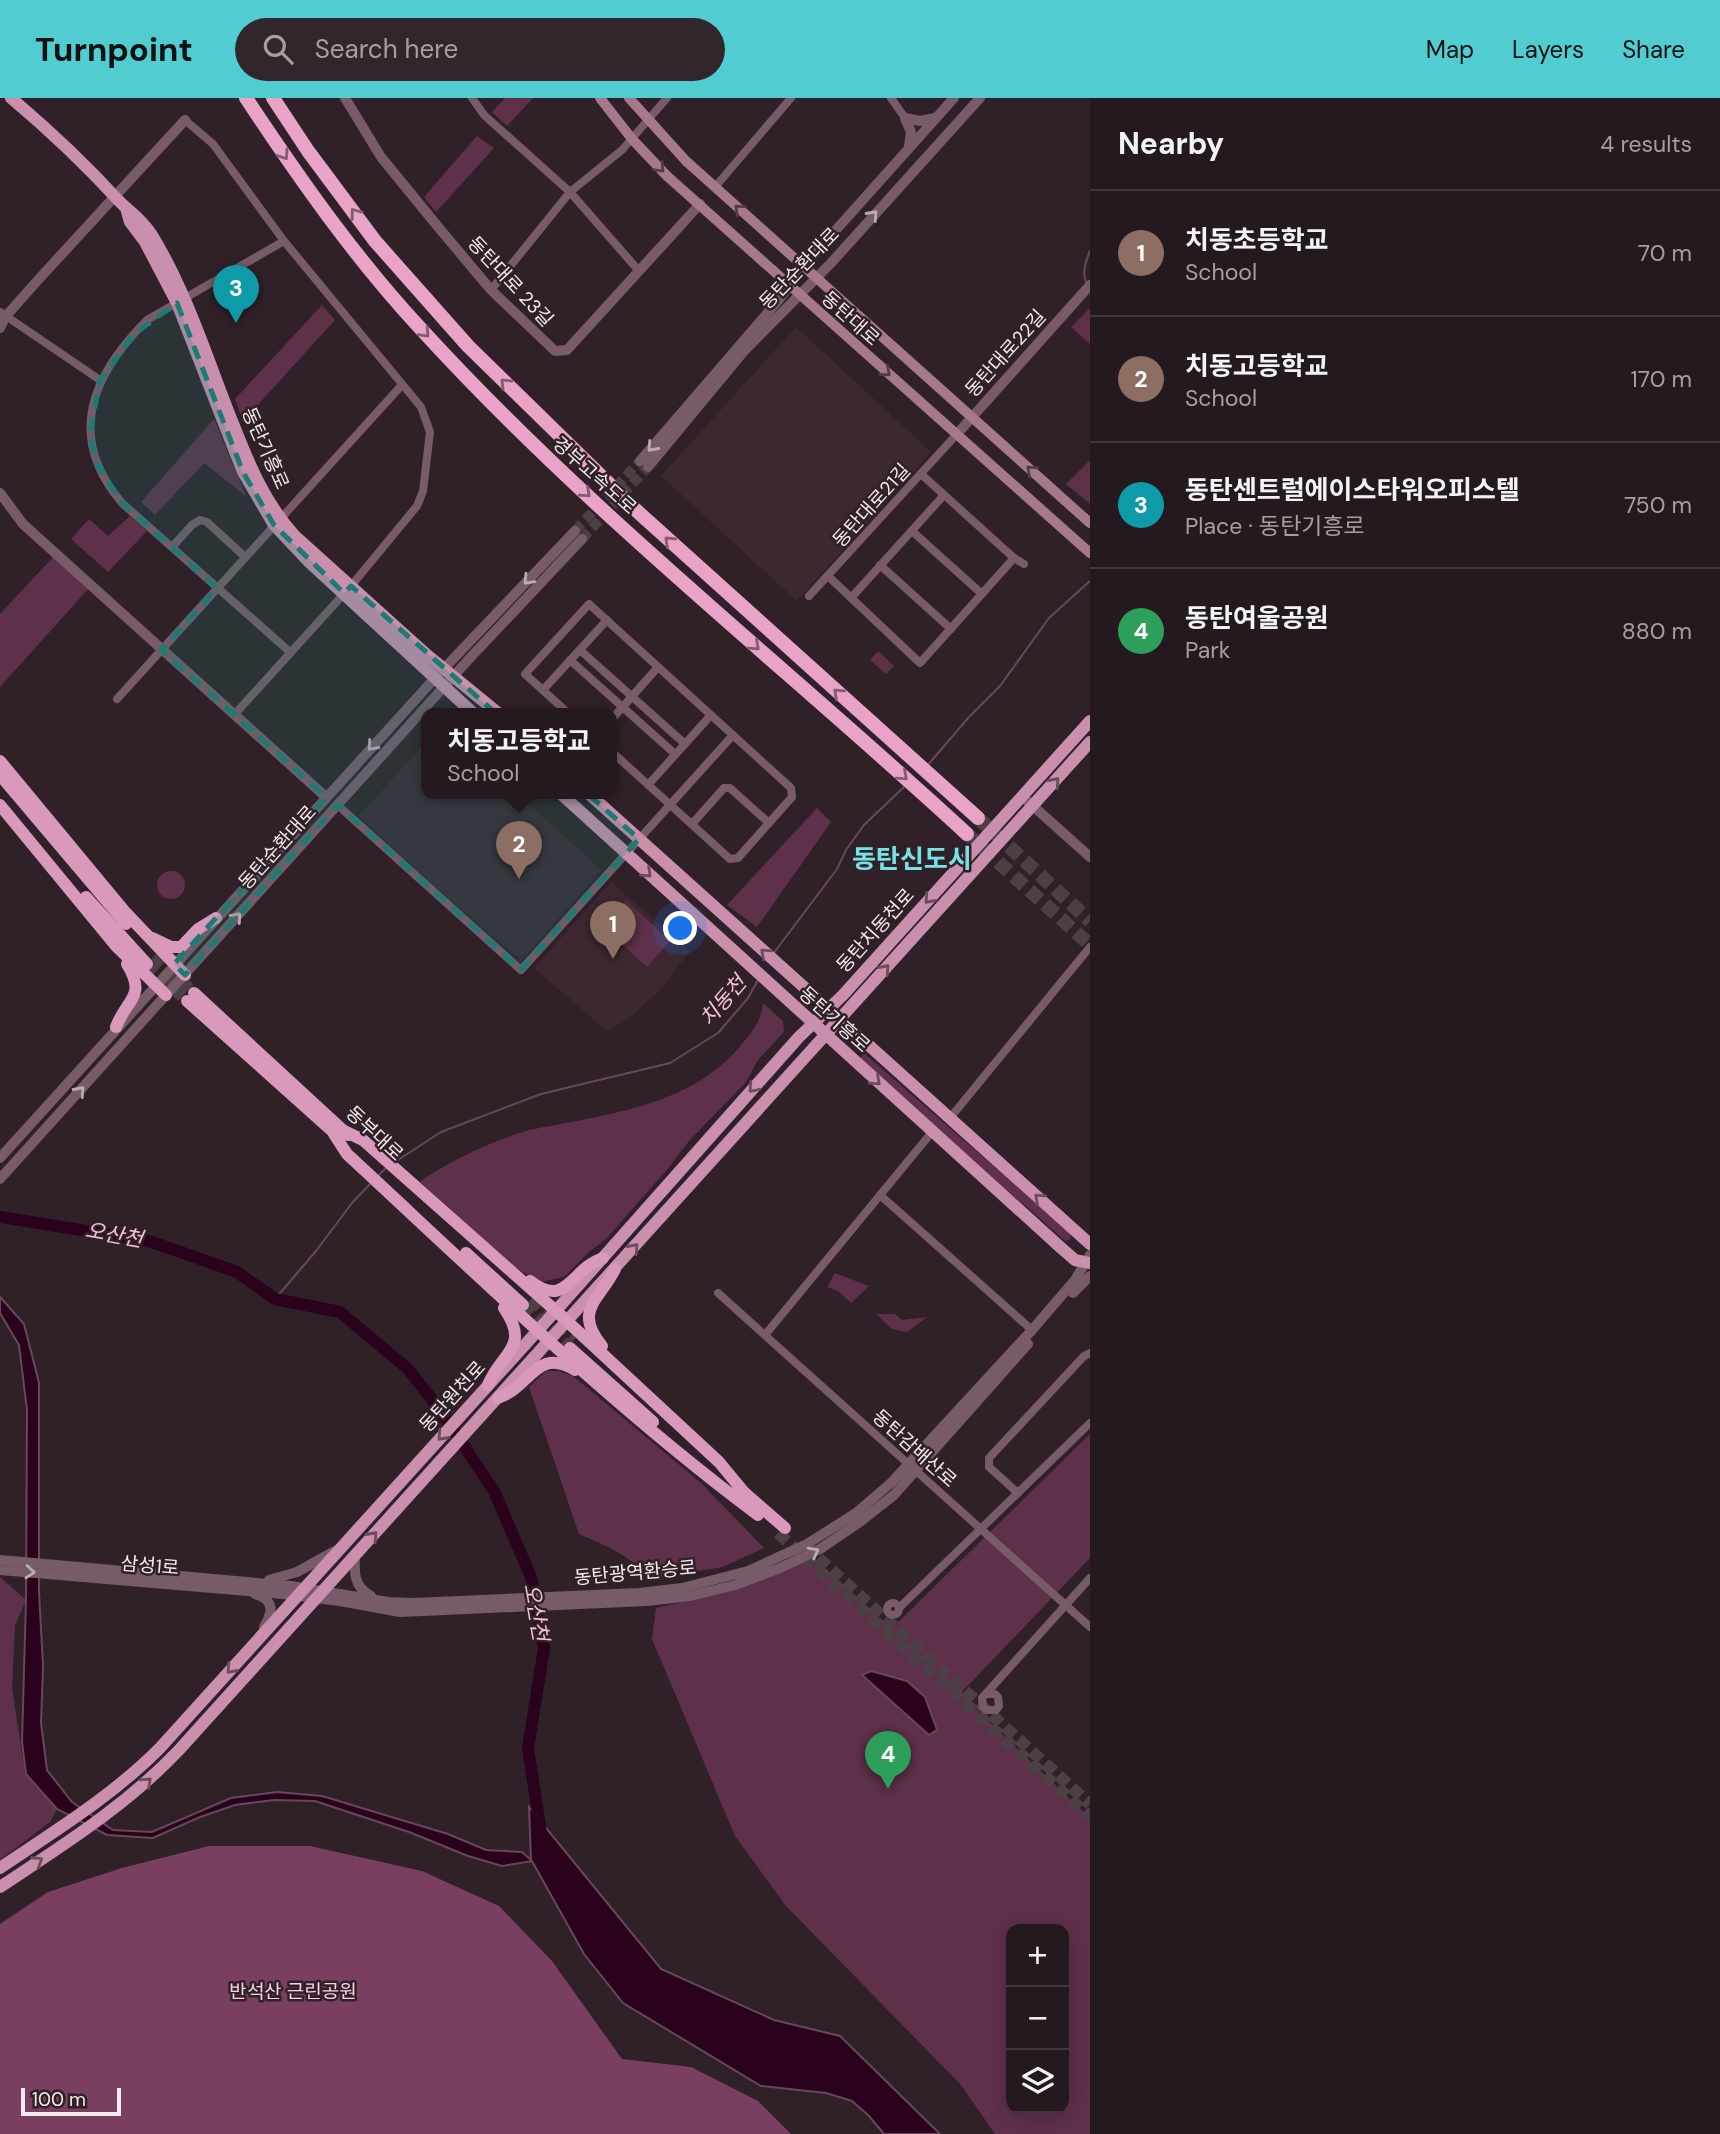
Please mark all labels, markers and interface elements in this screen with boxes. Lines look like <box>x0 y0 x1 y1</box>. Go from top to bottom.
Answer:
search box <box>235 18 725 81</box>
text: Turnpoint <box>35 28 193 71</box>
icon: search <box>259 30 297 68</box>
text: Search here <box>315 32 458 66</box>
text: Map <box>1426 34 1474 65</box>
text: Layers <box>1512 34 1584 65</box>
text: Share <box>1622 34 1685 65</box>
text: Nearby <box>1118 124 1224 163</box>
text: 4 results <box>1600 129 1692 159</box>
one-way arrow <box>275 147 288 160</box>
one-way arrow <box>652 160 665 173</box>
one-way arrow <box>734 205 747 217</box>
one-way arrow <box>350 208 363 221</box>
one-way arrow <box>865 211 878 224</box>
street label: 동탄순환대로 <box>754 222 845 315</box>
text: 치동초등학교 <box>1185 223 1329 257</box>
street label: 동탄대로 23길 <box>462 231 559 332</box>
text: 1 <box>1137 238 1145 268</box>
text: 70 m <box>1638 238 1692 268</box>
text: School <box>1185 257 1257 287</box>
pin: 3 <box>213 265 259 323</box>
street label: 동탄대로 <box>816 286 885 351</box>
street label: 동탄대로22길 <box>960 304 1051 402</box>
one-way arrow <box>416 325 429 338</box>
text: 치동고등학교 <box>1185 349 1329 383</box>
one-way arrow <box>878 364 891 376</box>
text: 2 <box>1134 364 1148 394</box>
text: 170 m <box>1631 364 1692 394</box>
one-way arrow <box>501 378 514 391</box>
text: School <box>1185 383 1257 413</box>
street label: 동탄기흥로 <box>236 403 295 493</box>
street label: 경부고속도로 <box>547 431 642 520</box>
one-way arrow <box>648 439 661 452</box>
street label: 동탄대로21길 <box>827 458 916 552</box>
one-way arrow <box>1026 466 1039 478</box>
text: 동탄센트럴에이스타워오피스텔 <box>1185 473 1520 507</box>
one-way arrow <box>578 485 591 497</box>
text: 3 <box>1134 490 1148 520</box>
text: 750 m <box>1624 490 1692 520</box>
text: Place · 동탄기흥로 <box>1185 511 1365 541</box>
one-way arrow <box>664 537 677 549</box>
one-way arrow <box>523 572 536 585</box>
text: 동탄여울공원 <box>1185 601 1329 635</box>
text: 4 <box>1134 616 1148 646</box>
text: 880 m <box>1622 616 1692 646</box>
text: Park <box>1185 635 1230 665</box>
one-way arrow <box>747 638 760 650</box>
one-way arrow <box>833 689 846 702</box>
popup <box>421 708 617 799</box>
text: 치동고등학교 <box>447 724 591 758</box>
one-way arrow <box>368 738 380 751</box>
text: School <box>447 758 519 788</box>
one-way arrow <box>895 768 908 781</box>
one-way arrow <box>1047 777 1059 790</box>
street label: 동탄순환대로 <box>233 800 322 895</box>
pin: 2 <box>496 821 542 879</box>
district label: 동탄신도시 <box>852 842 972 876</box>
one-way arrow <box>639 864 652 877</box>
street label: 동탄치동천로 <box>831 883 920 978</box>
one-way arrow <box>925 891 938 904</box>
pin: 1 <box>590 901 636 959</box>
your location <box>663 911 697 945</box>
one-way arrow <box>229 912 241 925</box>
one-way arrow <box>761 949 774 961</box>
one-way arrow <box>877 964 890 977</box>
water label: 치동천 <box>693 968 754 1032</box>
street label: 동탄기흥로 <box>794 981 876 1058</box>
one-way arrow <box>868 1073 881 1085</box>
one-way arrow <box>749 1080 761 1093</box>
one-way arrow <box>71 1086 84 1099</box>
street label: 동부대로 <box>341 1100 409 1166</box>
one-way arrow <box>1034 1194 1047 1207</box>
water label: 오산천 <box>83 1216 148 1254</box>
one-way arrow <box>626 1243 638 1256</box>
street label: 동탄원천로 <box>414 1355 491 1437</box>
street label: 동탄감배산로 <box>867 1404 962 1493</box>
one-way arrow <box>438 1428 451 1441</box>
one-way arrow <box>365 1531 377 1544</box>
one-way arrow <box>807 1546 820 1560</box>
street label: 삼성1로 <box>120 1551 180 1580</box>
street label: 동탄광역환승로 <box>573 1555 697 1590</box>
one-way arrow <box>24 1565 36 1580</box>
water label: 오산천 <box>517 1581 555 1646</box>
one-way arrow <box>227 1661 240 1674</box>
pin: 4 <box>865 1731 911 1789</box>
one-way arrow <box>139 1778 152 1790</box>
one-way arrow <box>30 1857 43 1870</box>
map controls <box>1006 1924 1069 2113</box>
button: + <box>1006 1924 1069 1987</box>
park label: 반석산 근린공원 <box>229 1979 357 2004</box>
button: − <box>1006 1987 1069 2050</box>
button: layers <box>1006 2050 1069 2113</box>
scale bar <box>21 2085 121 2117</box>
text: 100 m <box>32 2087 86 2112</box>

